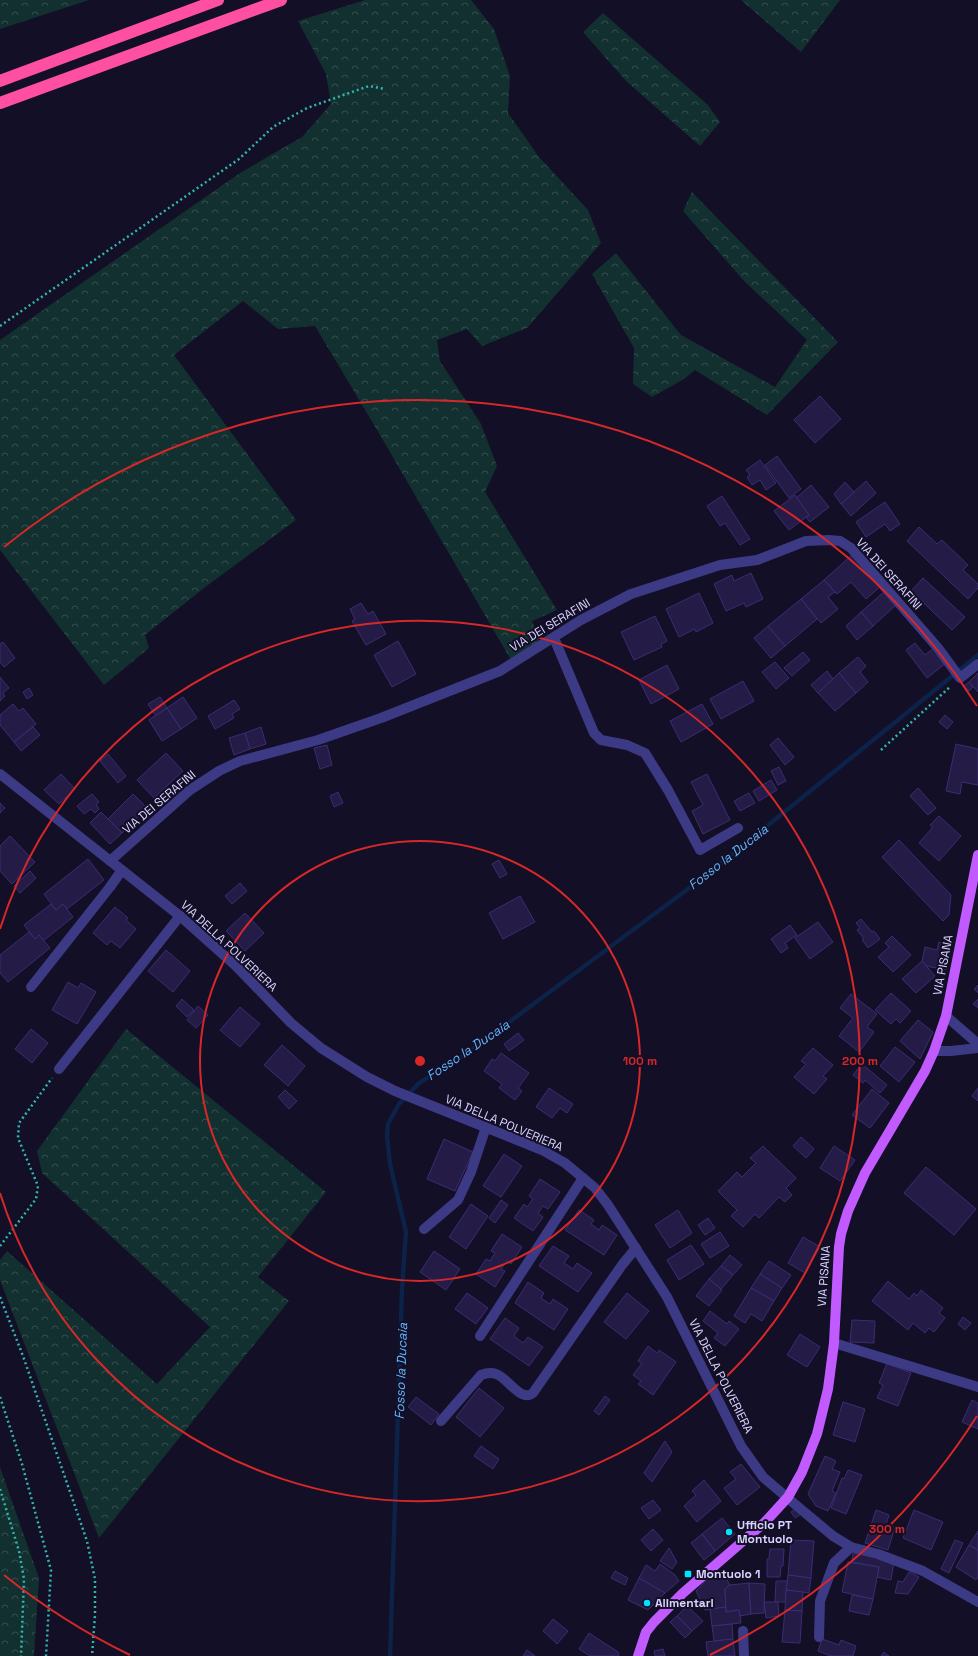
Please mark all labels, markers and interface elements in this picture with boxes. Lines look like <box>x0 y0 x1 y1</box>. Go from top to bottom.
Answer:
street label: VIA DEI SERAFINI <box>853 535 925 613</box>
street label: VIA DEI SERAFINI <box>507 595 593 655</box>
street label: VIA DEI SERAFINI <box>119 767 199 837</box>
water label: Fosso la Ducaia <box>685 820 772 893</box>
street label: VIA DELLA POLVERIERA <box>177 897 281 995</box>
street label: VIA PISANA <box>929 933 957 997</box>
water label: Fosso la Ducaia <box>423 1016 513 1084</box>
text: 100 m <box>623 1053 657 1069</box>
text: 200 m <box>842 1053 878 1069</box>
centre of rings <box>413 1054 427 1068</box>
street label: VIA DELLA POLVERIERA <box>443 1091 566 1155</box>
street label: VIA PISANA <box>814 1244 834 1307</box>
street label: VIA DELLA POLVERIERA <box>685 1316 757 1436</box>
water label: Fosso la Ducaia <box>391 1322 411 1420</box>
place label: Ufficio PT Montuolo <box>737 1517 793 1547</box>
text: 300 m <box>869 1521 905 1537</box>
marker: Ufficio PT Montuolo <box>724 1527 734 1537</box>
place label: Montuolo 1 <box>696 1566 760 1582</box>
marker: Montuolo 1 <box>683 1569 693 1579</box>
place label: Alimentari <box>655 1595 714 1611</box>
marker: Alimentari <box>642 1598 652 1608</box>

